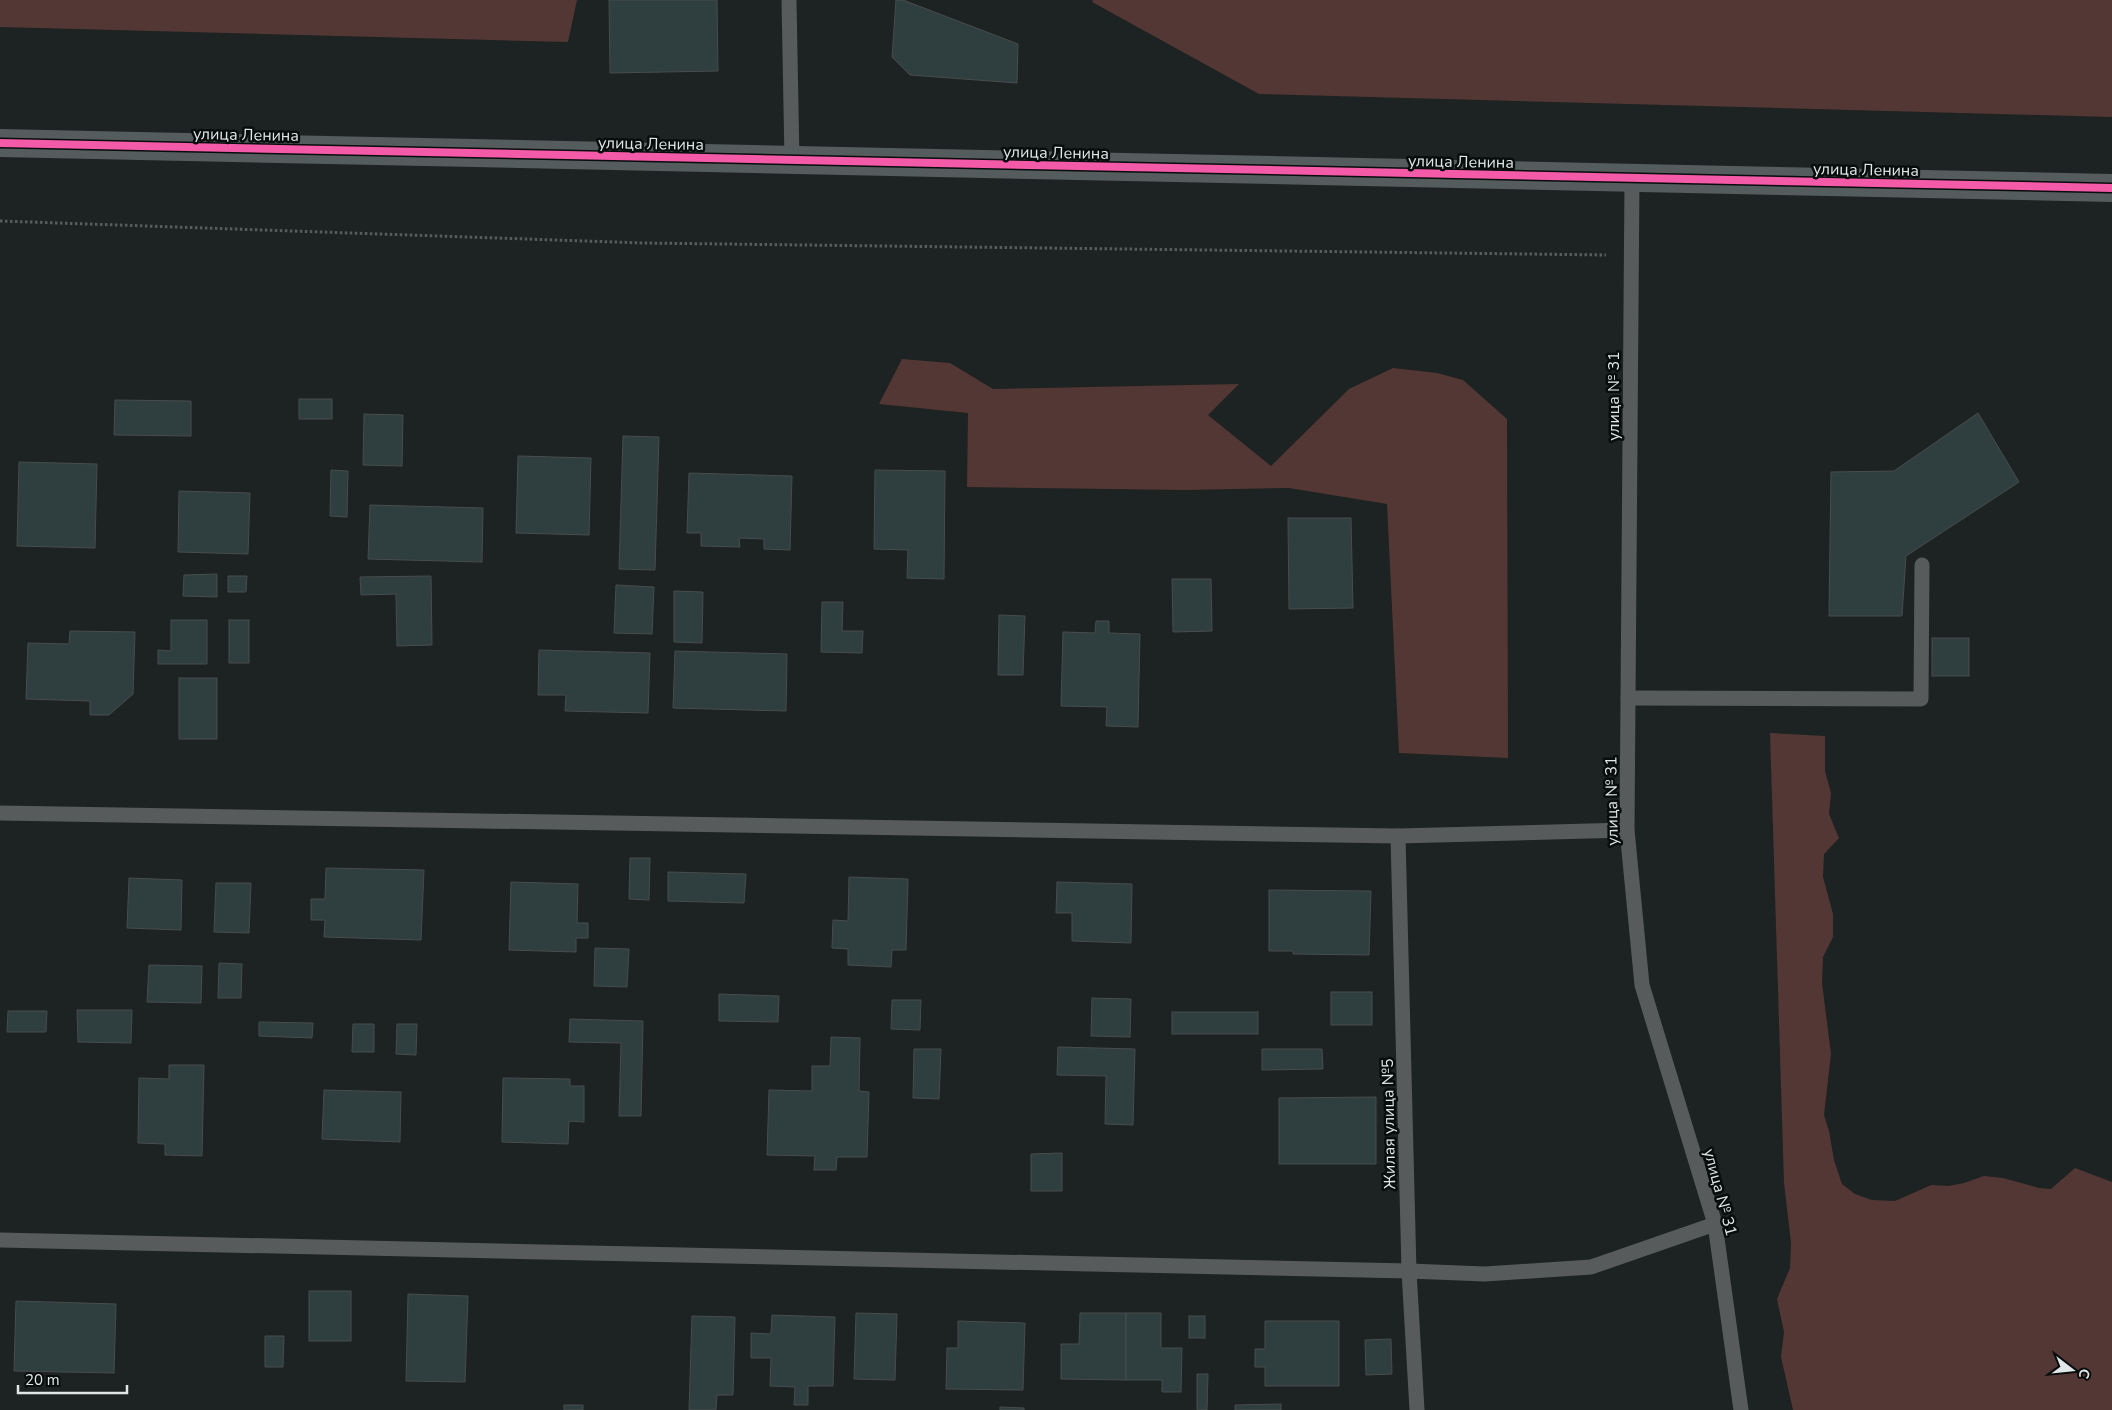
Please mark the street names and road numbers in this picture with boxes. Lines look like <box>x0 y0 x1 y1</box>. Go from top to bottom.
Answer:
street label: улица Ленина <box>193 123 299 147</box>
street label: улица Ленина <box>598 132 704 156</box>
street label: улица Ленина <box>1003 141 1109 165</box>
street label: улица Ленина <box>1408 150 1514 174</box>
street label: улица Ленина <box>1813 158 1919 182</box>
street label: улица № 31 <box>1603 351 1625 441</box>
street label: улица № 31 <box>1600 756 1624 846</box>
street label: Жилая улица №5 <box>1377 1058 1401 1190</box>
street label: улица № 31 <box>1698 1146 1742 1238</box>

